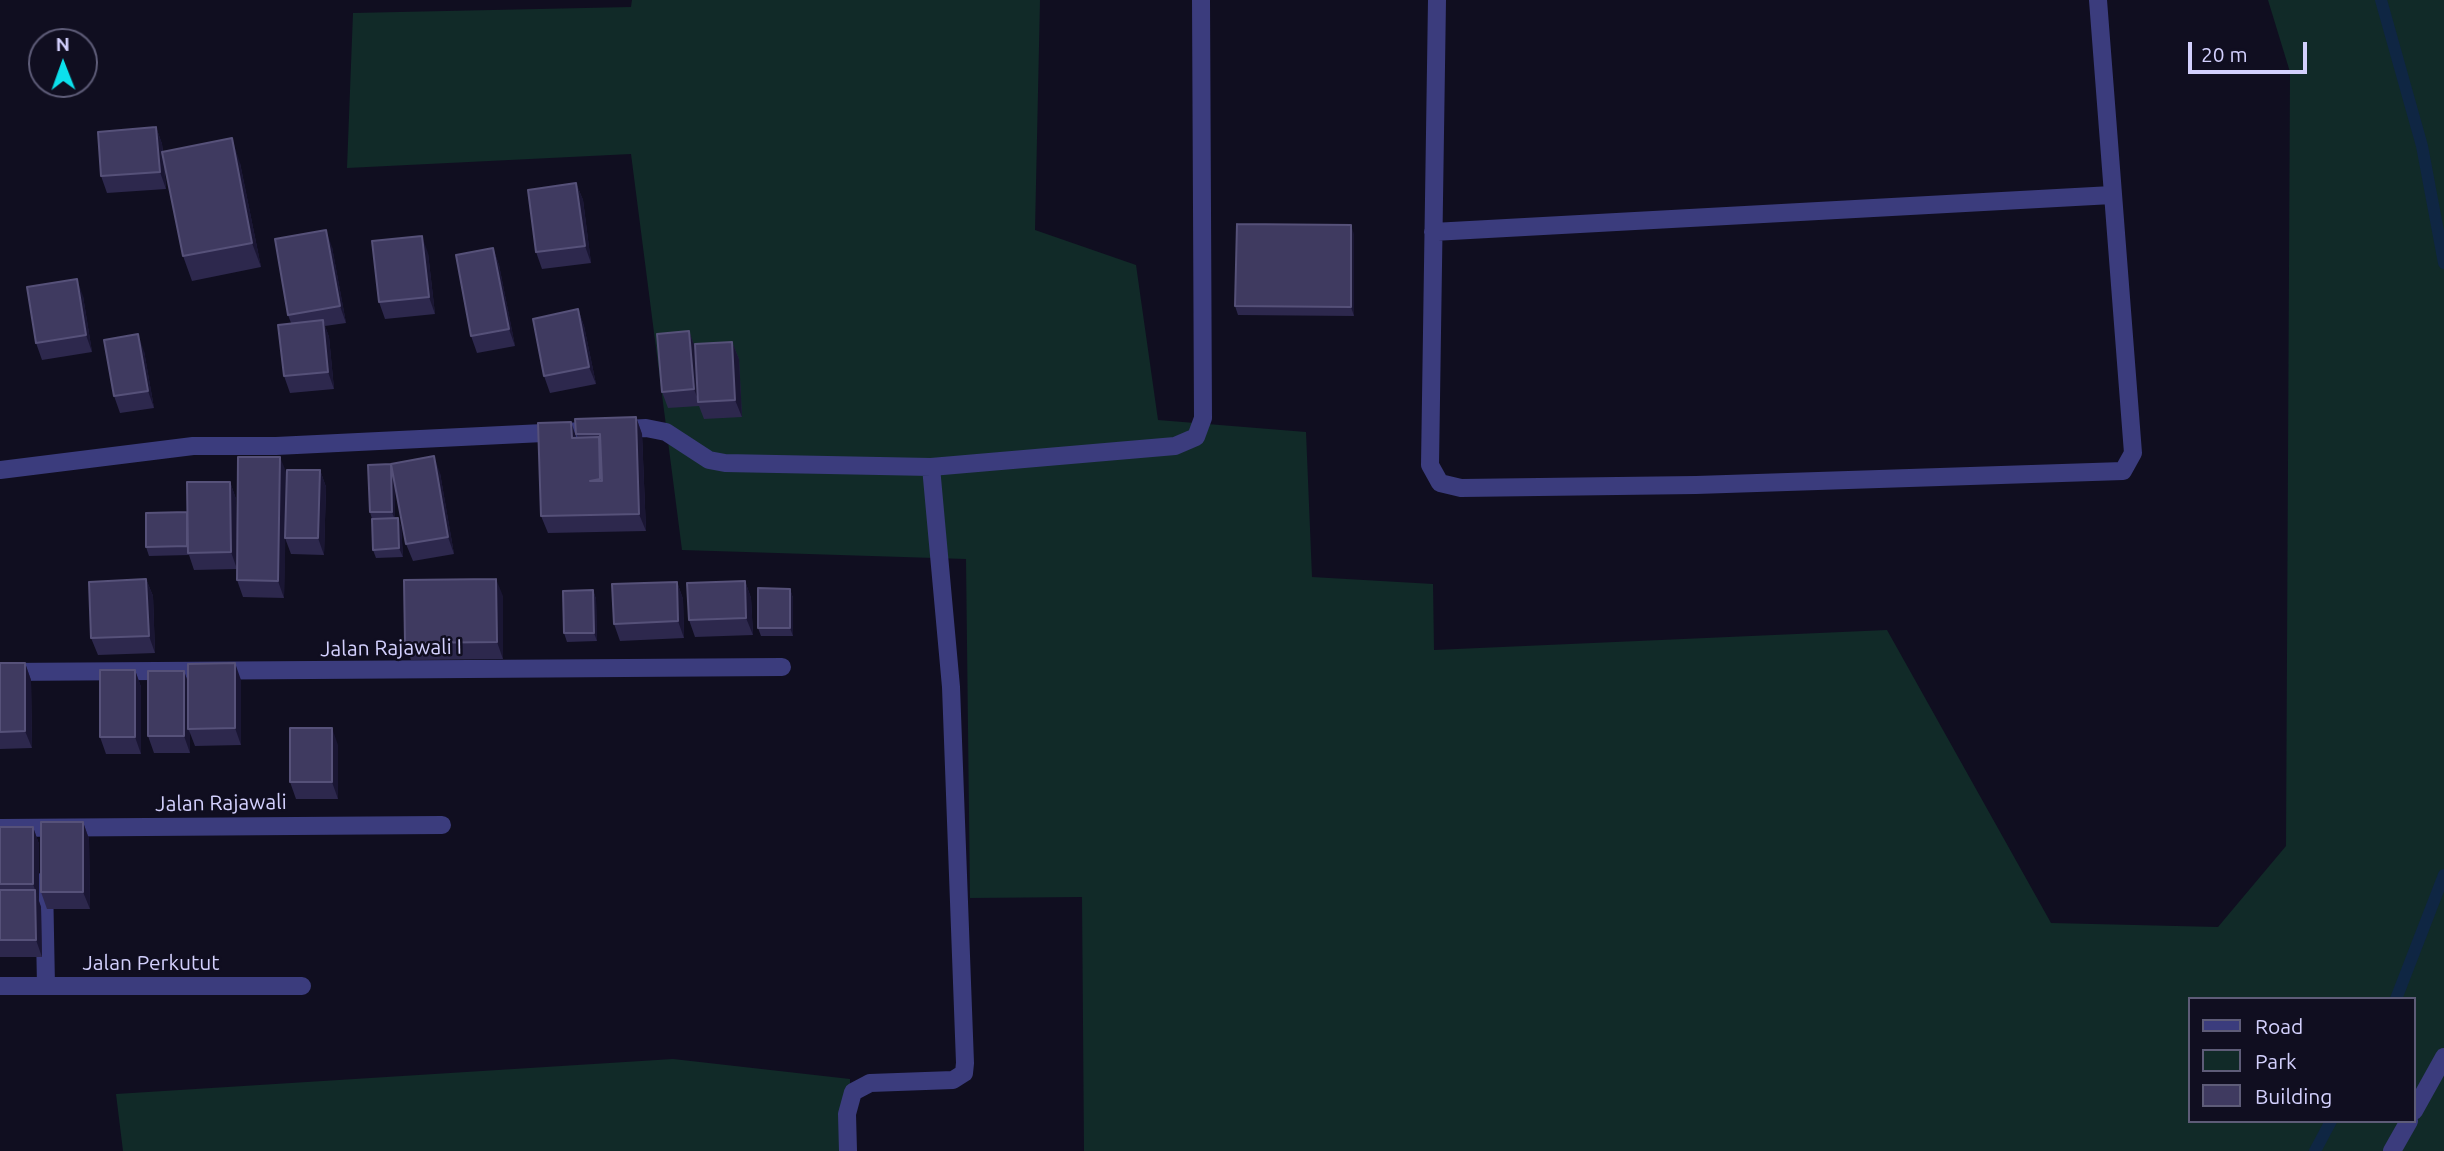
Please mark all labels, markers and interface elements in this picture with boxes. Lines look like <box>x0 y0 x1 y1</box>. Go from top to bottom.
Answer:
north arrow <box>28 28 98 98</box>
scale bar <box>2192 28 2311 72</box>
text: N <box>55 33 70 55</box>
text: 20 m <box>2201 42 2248 66</box>
street label: Jalan Rajawali I <box>320 634 462 662</box>
street label: Jalan Rajawali <box>155 789 287 817</box>
street label: Jalan Perkutut <box>82 950 220 976</box>
legend <box>2188 997 2416 1123</box>
text: Road <box>2255 1014 2303 1038</box>
text: Park <box>2255 1049 2297 1073</box>
text: Building <box>2255 1084 2332 1108</box>

